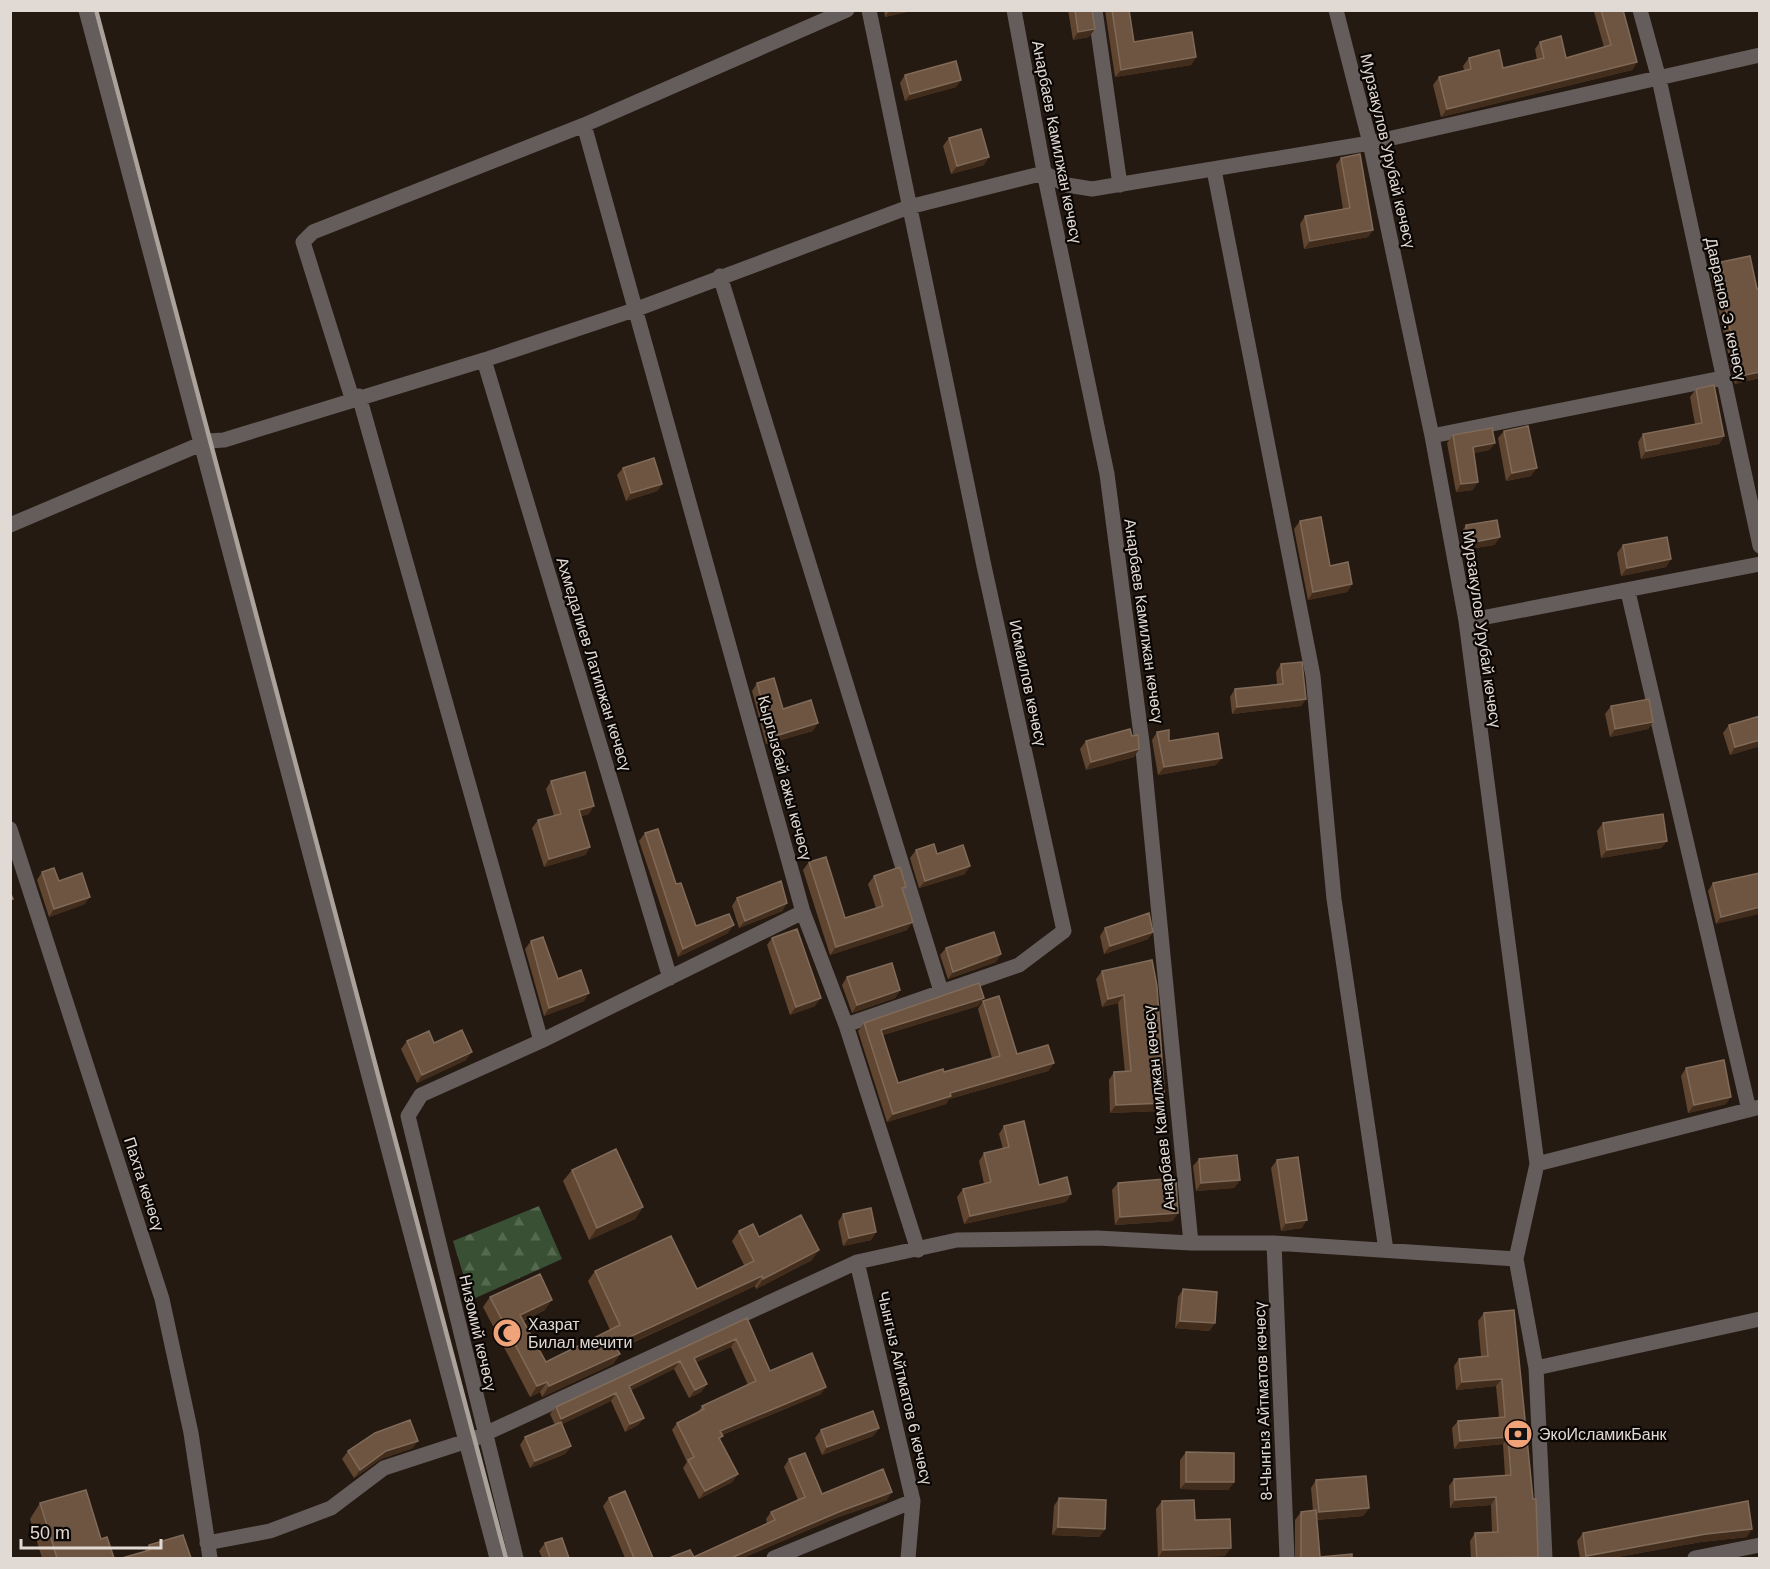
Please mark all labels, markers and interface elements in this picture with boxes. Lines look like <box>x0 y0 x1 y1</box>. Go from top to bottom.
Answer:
street label: Анарбаев Камилжан көчөсү <box>1029 39 1085 245</box>
street label: Мурзакулов Урубай көчөсү <box>1357 52 1419 250</box>
street label: Давранов Э. көчөсү <box>1702 236 1750 382</box>
street label: Анарбаев Камилжан көчөсү <box>1121 518 1167 724</box>
street label: Мурзакулов Урубай көчөсү <box>1460 529 1504 729</box>
street label: Ахмедалиев Латипжан көчөсү <box>553 555 635 773</box>
street label: Исмаилов көчөсү <box>1006 618 1050 748</box>
street label: Кыргызбай ажы көчөсү <box>755 694 815 862</box>
street label: Анарбаев Камилжан көчөсү <box>1140 1004 1178 1212</box>
street label: Пахта көчөсү <box>121 1135 167 1233</box>
street label: Низомий көчөсү <box>456 1273 500 1393</box>
street label: Чынгыз Айтматов 6 көчөсү <box>874 1290 936 1486</box>
street label: 8-Чынгыз Айтматов көчөсү <box>1251 1301 1275 1501</box>
place label: Хазрат Билал мечити <box>528 1316 632 1351</box>
mosque icon: Хазрат Билал мечити <box>491 1317 523 1349</box>
bank icon: ЭкоИсламикБанк <box>1502 1418 1534 1450</box>
place label: ЭкоИсламикБанк <box>1539 1426 1667 1443</box>
scale bar <box>21 1512 160 1550</box>
text: 50 m <box>30 1523 70 1543</box>

